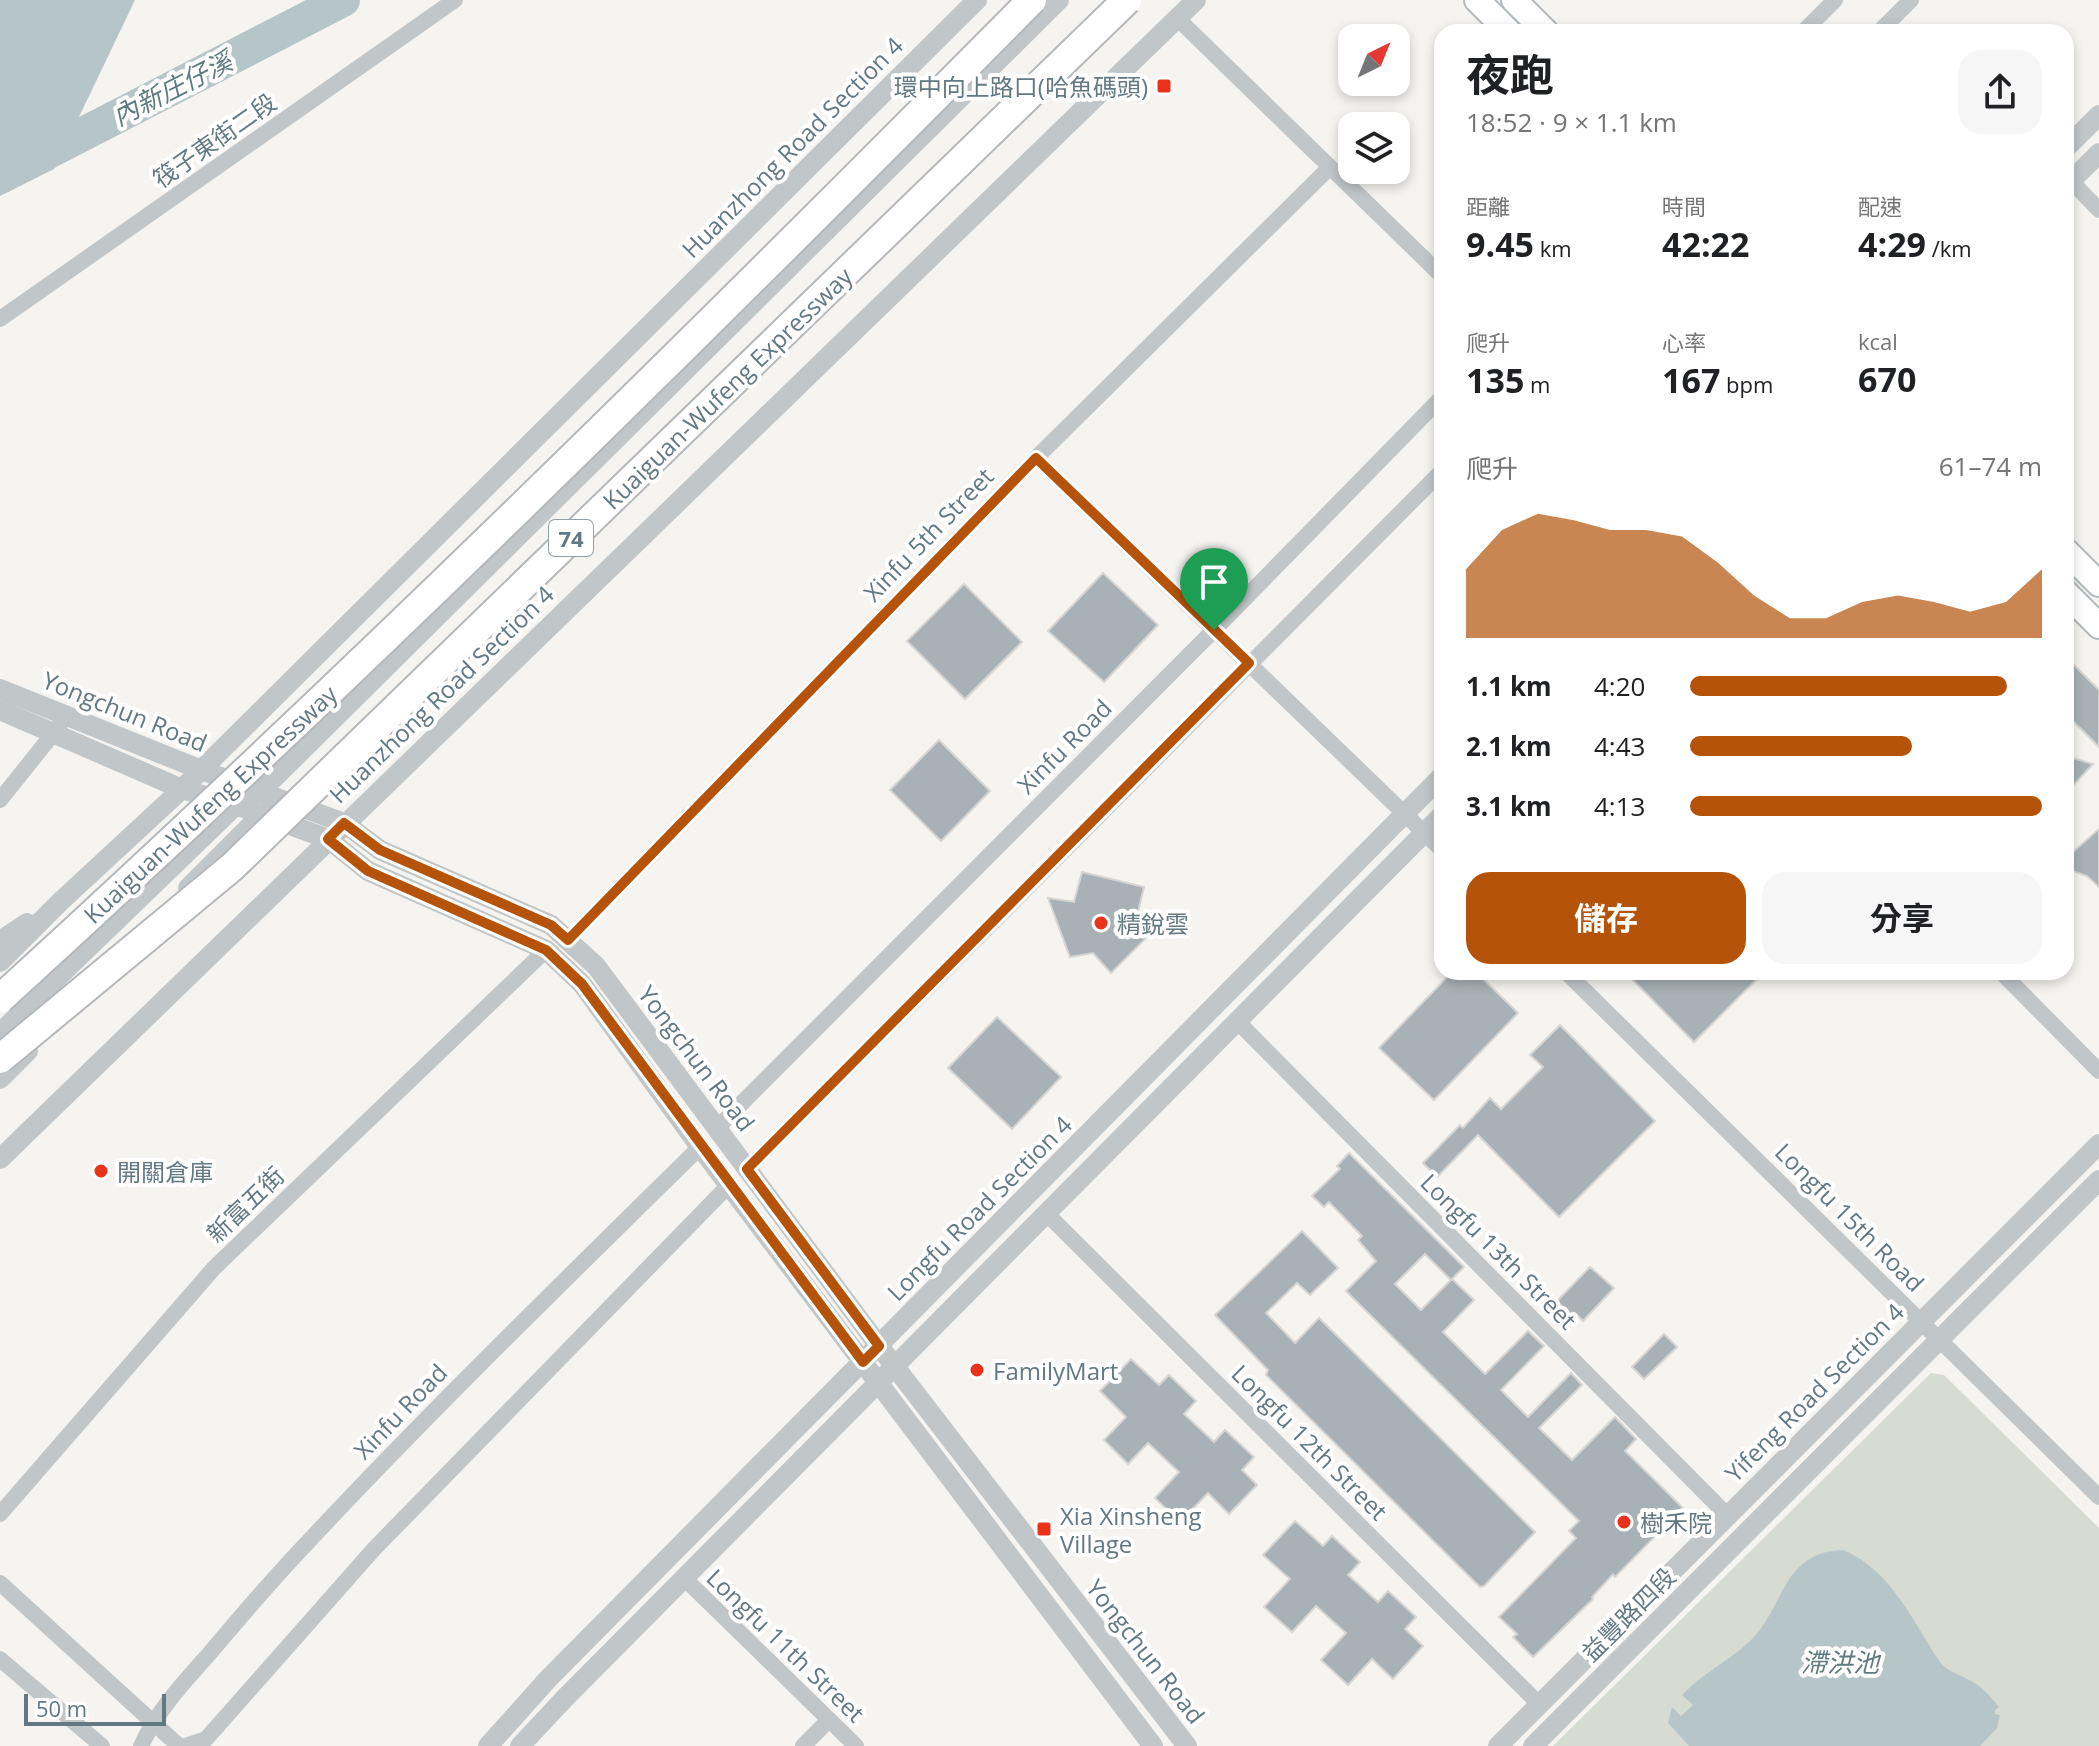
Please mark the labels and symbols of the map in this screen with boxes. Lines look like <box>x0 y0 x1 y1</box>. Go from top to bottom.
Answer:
north arrow <box>1338 24 1410 96</box>
street label: Huanzhong Road Section 4 <box>674 29 910 265</box>
water label: 內新庄仔溪 <box>106 41 242 134</box>
place label: 環中向上路口(哈魚碼頭) <box>894 70 1148 103</box>
marker: 環中向上路口(哈魚碼頭) <box>1155 77 1173 95</box>
street label: 筏子東街二段 <box>146 85 282 195</box>
street label: Kuaiguan-Wufeng Expressway <box>595 259 860 516</box>
street label: Xinfu 5th Street <box>856 460 1000 608</box>
road number: 74 <box>549 520 593 556</box>
pin <box>1180 548 1248 630</box>
street label: Huanzhong Road Section 4 <box>322 578 561 810</box>
street label: Yongchun Road <box>38 663 212 759</box>
street label: Kuaiguan-Wufeng Expressway <box>76 677 345 930</box>
street label: Xinfu Road <box>1010 692 1118 800</box>
place label: 精銳雲 <box>1117 907 1189 940</box>
marker: 精銳雲 <box>1092 914 1110 932</box>
street label: Yongchun Road <box>631 978 763 1138</box>
street label: Longfu Road Section 4 <box>879 1108 1079 1308</box>
street label: Longfu 15th Road <box>1768 1135 1932 1299</box>
place label: 開關倉庫 <box>117 1155 213 1188</box>
street label: 新富五街 <box>199 1159 291 1249</box>
marker: 開關倉庫 <box>92 1162 110 1180</box>
street label: Longfu 13th Street <box>1414 1166 1584 1336</box>
street label: Yifeng Road Section 4 <box>1717 1295 1911 1489</box>
place label: FamilyMart <box>993 1354 1118 1387</box>
street label: Xinfu Road <box>346 1356 454 1466</box>
street label: Longfu 12th Street <box>1225 1357 1395 1527</box>
marker: FamilyMart <box>968 1361 986 1379</box>
place label: Xia Xinsheng Village <box>1060 1499 1202 1560</box>
place label: 樹禾院 <box>1640 1506 1712 1539</box>
marker: 樹禾院 <box>1615 1513 1633 1531</box>
marker: Xia Xinsheng Village <box>1035 1520 1053 1538</box>
street label: 益豐路四段 <box>1574 1560 1682 1668</box>
street label: Longfu 11th Street <box>700 1561 872 1729</box>
street label: Yongchun Road <box>1079 1572 1213 1730</box>
water label: 滯洪池 <box>1801 1644 1882 1680</box>
scale bar <box>24 1690 166 1726</box>

